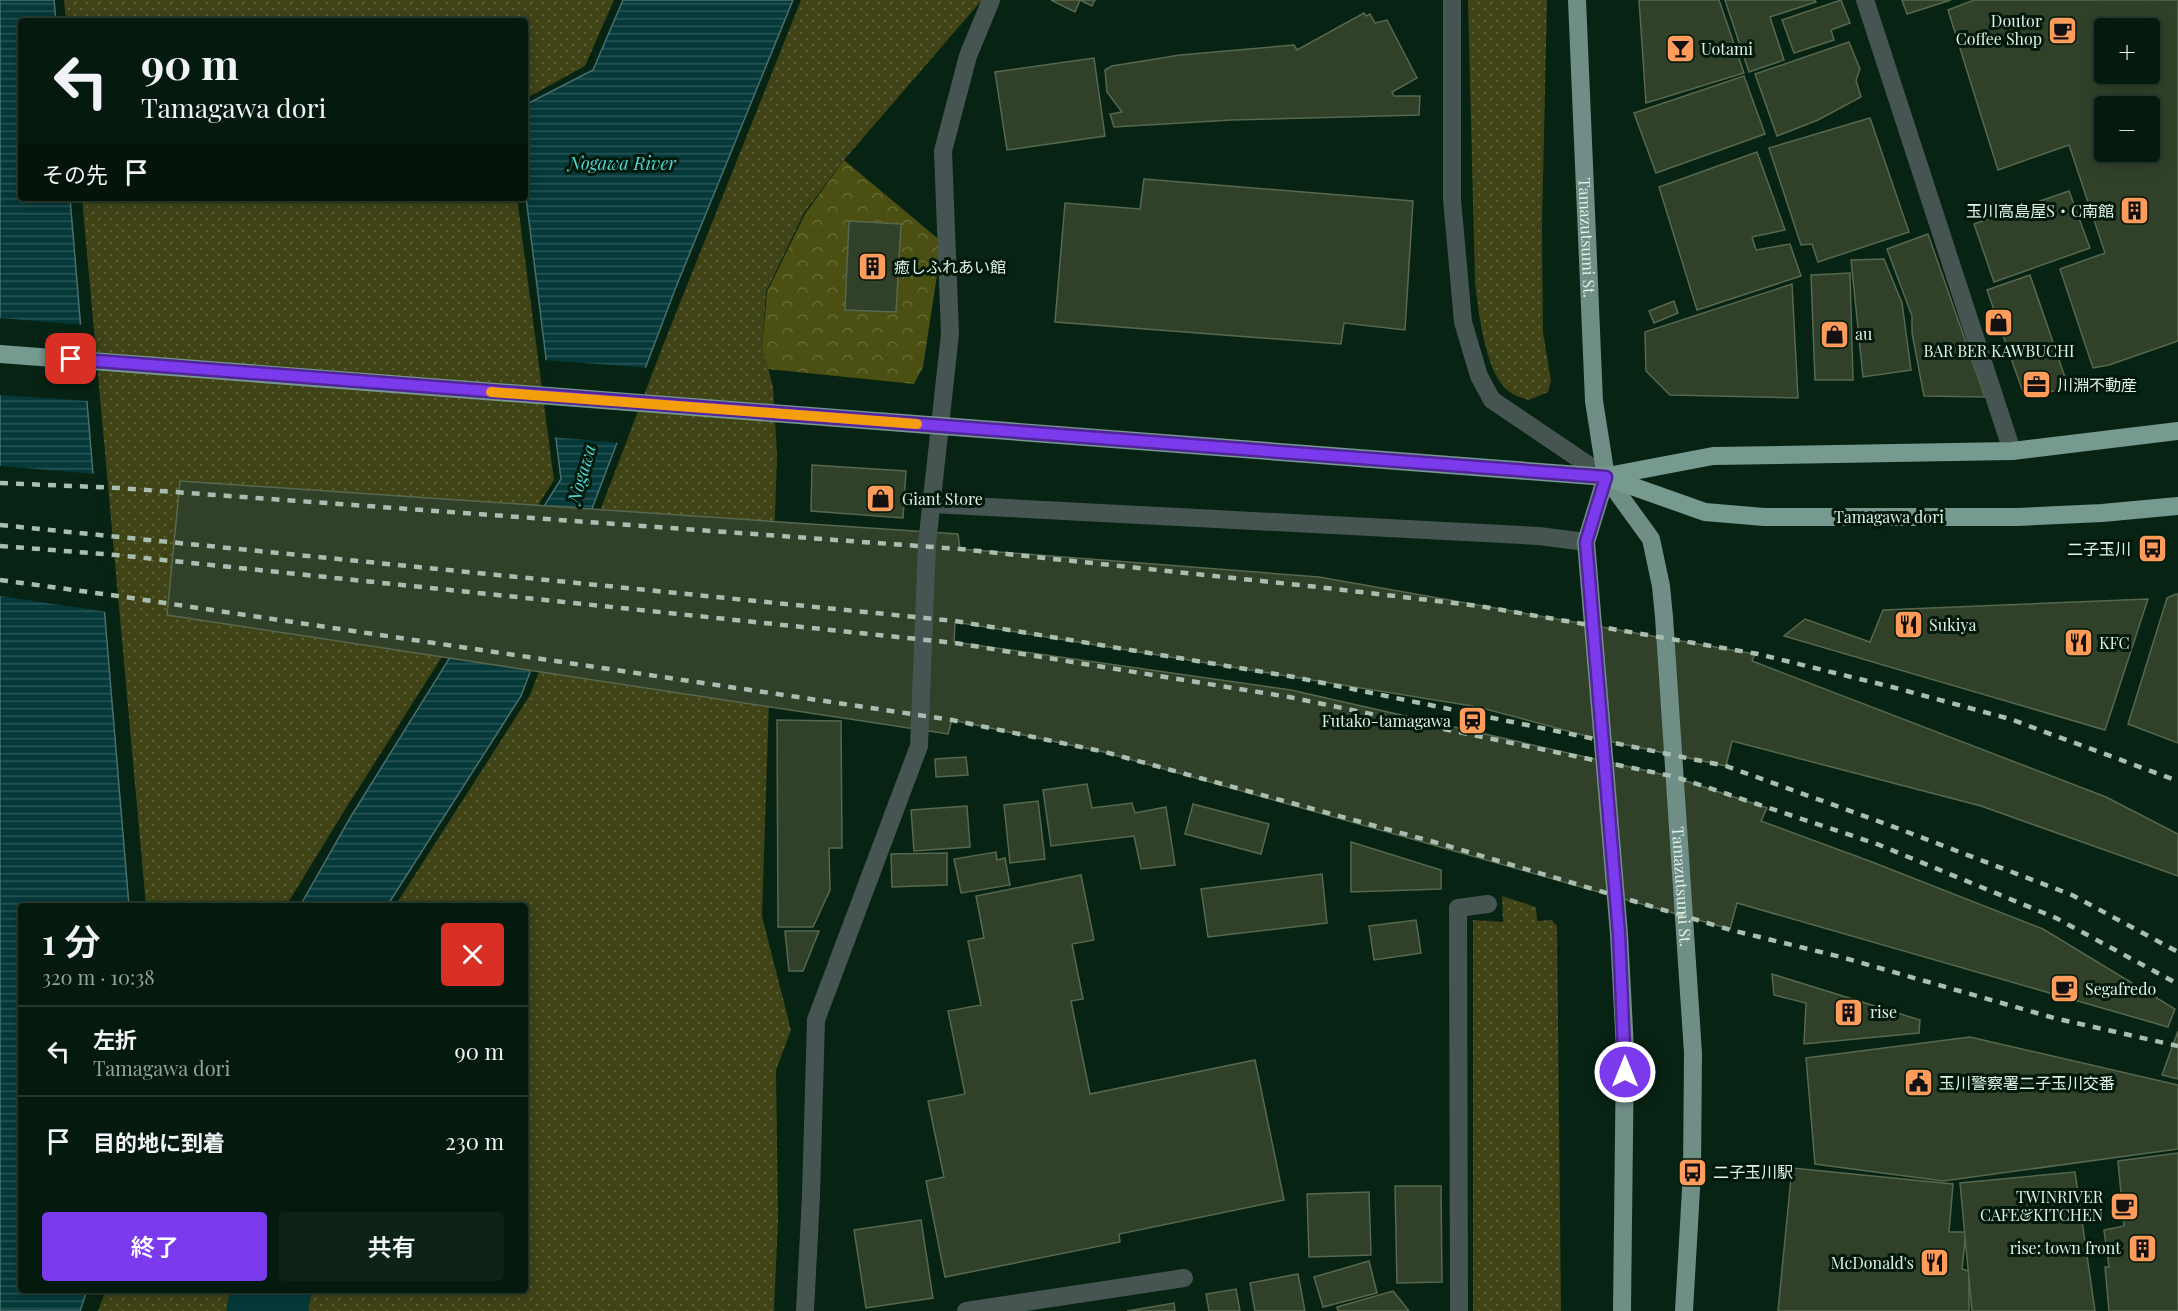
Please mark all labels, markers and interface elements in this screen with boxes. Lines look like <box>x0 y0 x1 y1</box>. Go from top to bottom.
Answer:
place label: Doutor Coffee Shop <box>1956 10 2042 49</box>
cafe icon: Doutor Coffee Shop <box>2047 14 2079 46</box>
map controls <box>2094 18 2160 162</box>
button: + <box>2094 18 2160 84</box>
bar icon: Uotami <box>1664 33 1696 65</box>
text: 90 m <box>141 35 239 91</box>
place label: Uotami <box>1701 38 1753 59</box>
icon: left <box>42 42 120 120</box>
text: Tamagawa dori <box>141 89 326 125</box>
button: − <box>2094 96 2160 162</box>
water label: Nogawa River <box>566 151 677 175</box>
icon: arrive <box>120 156 153 189</box>
text: その先 <box>42 159 108 189</box>
street label: Tamazutsumi St. <box>1575 177 1601 298</box>
building icon: 玉川高島屋S・C南館 <box>2119 195 2151 227</box>
place label: 玉川高島屋S・C南館 <box>1966 200 2114 221</box>
building icon: 癒しふれあい館 <box>857 251 889 283</box>
place label: 癒しふれあい館 <box>894 256 1006 277</box>
shop icon: BAR BER KAWBUCHI <box>1983 307 2015 339</box>
shop icon: au <box>1818 318 1850 350</box>
place label: au <box>1855 323 1872 344</box>
pin <box>45 333 96 384</box>
place label: BAR BER KAWBUCHI <box>1923 340 2075 361</box>
icon: arrive <box>54 342 87 375</box>
office icon: 川淵不動産 <box>2020 369 2052 401</box>
place label: 川淵不動産 <box>2057 374 2137 395</box>
water label: Nogawa <box>561 441 601 508</box>
shop icon: Giant Store <box>865 483 897 515</box>
place label: Giant Store <box>902 488 983 509</box>
street label: Tamagawa dori <box>1834 506 1944 527</box>
bus stop icon: 二子玉川 <box>2136 533 2168 565</box>
place label: 二子玉川 <box>2067 538 2131 559</box>
restaurant icon: Sukiya <box>1892 609 1924 641</box>
place label: Sukiya <box>1929 614 1976 635</box>
restaurant icon: KFC <box>2062 627 2094 659</box>
place label: KFC <box>2099 632 2129 653</box>
station icon: Futako-tamagawa <box>1456 705 1488 737</box>
place label: Futako-tamagawa <box>1322 710 1451 731</box>
street label: Tamazutsumi St. <box>1668 826 1697 947</box>
text: 1 分 <box>42 916 100 964</box>
button: close <box>441 923 504 986</box>
text: 320 m · 10:38 <box>42 963 155 990</box>
cafe icon: Segafredo <box>2048 973 2080 1005</box>
place label: Segafredo <box>2085 978 2156 999</box>
building icon: rise <box>1833 996 1865 1028</box>
place label: rise <box>1870 1001 1897 1022</box>
text: 左折 <box>93 1024 137 1054</box>
icon: left <box>42 1035 75 1068</box>
text: 90 m <box>455 1036 504 1066</box>
position arrow <box>1593 1040 1657 1104</box>
text: Tamagawa dori <box>93 1054 230 1081</box>
public building icon: 玉川警察署二子玉川交番 <box>1902 1067 1934 1099</box>
place label: 玉川警察署二子玉川交番 <box>1939 1072 2115 1093</box>
icon: arrive <box>42 1125 75 1158</box>
text: 230 m <box>445 1126 504 1156</box>
text: 目的地に到着 <box>93 1127 225 1157</box>
bus stop icon: 二子玉川駅 <box>1676 1156 1708 1188</box>
place label: 二子玉川駅 <box>1713 1161 1793 1182</box>
place label: TWINRIVER CAFE&KITCHEN <box>1980 1186 2104 1225</box>
cafe icon: TWINRIVER CAFE&KITCHEN <box>2108 1190 2140 1222</box>
button: 終了 <box>42 1212 267 1281</box>
button: 共有 <box>279 1212 504 1281</box>
building icon: rise: town front <box>2126 1232 2158 1264</box>
place label: rise: town front <box>2010 1237 2121 1258</box>
restaurant icon: McDonald's <box>1919 1247 1951 1279</box>
place label: McDonald's <box>1831 1252 1914 1273</box>

